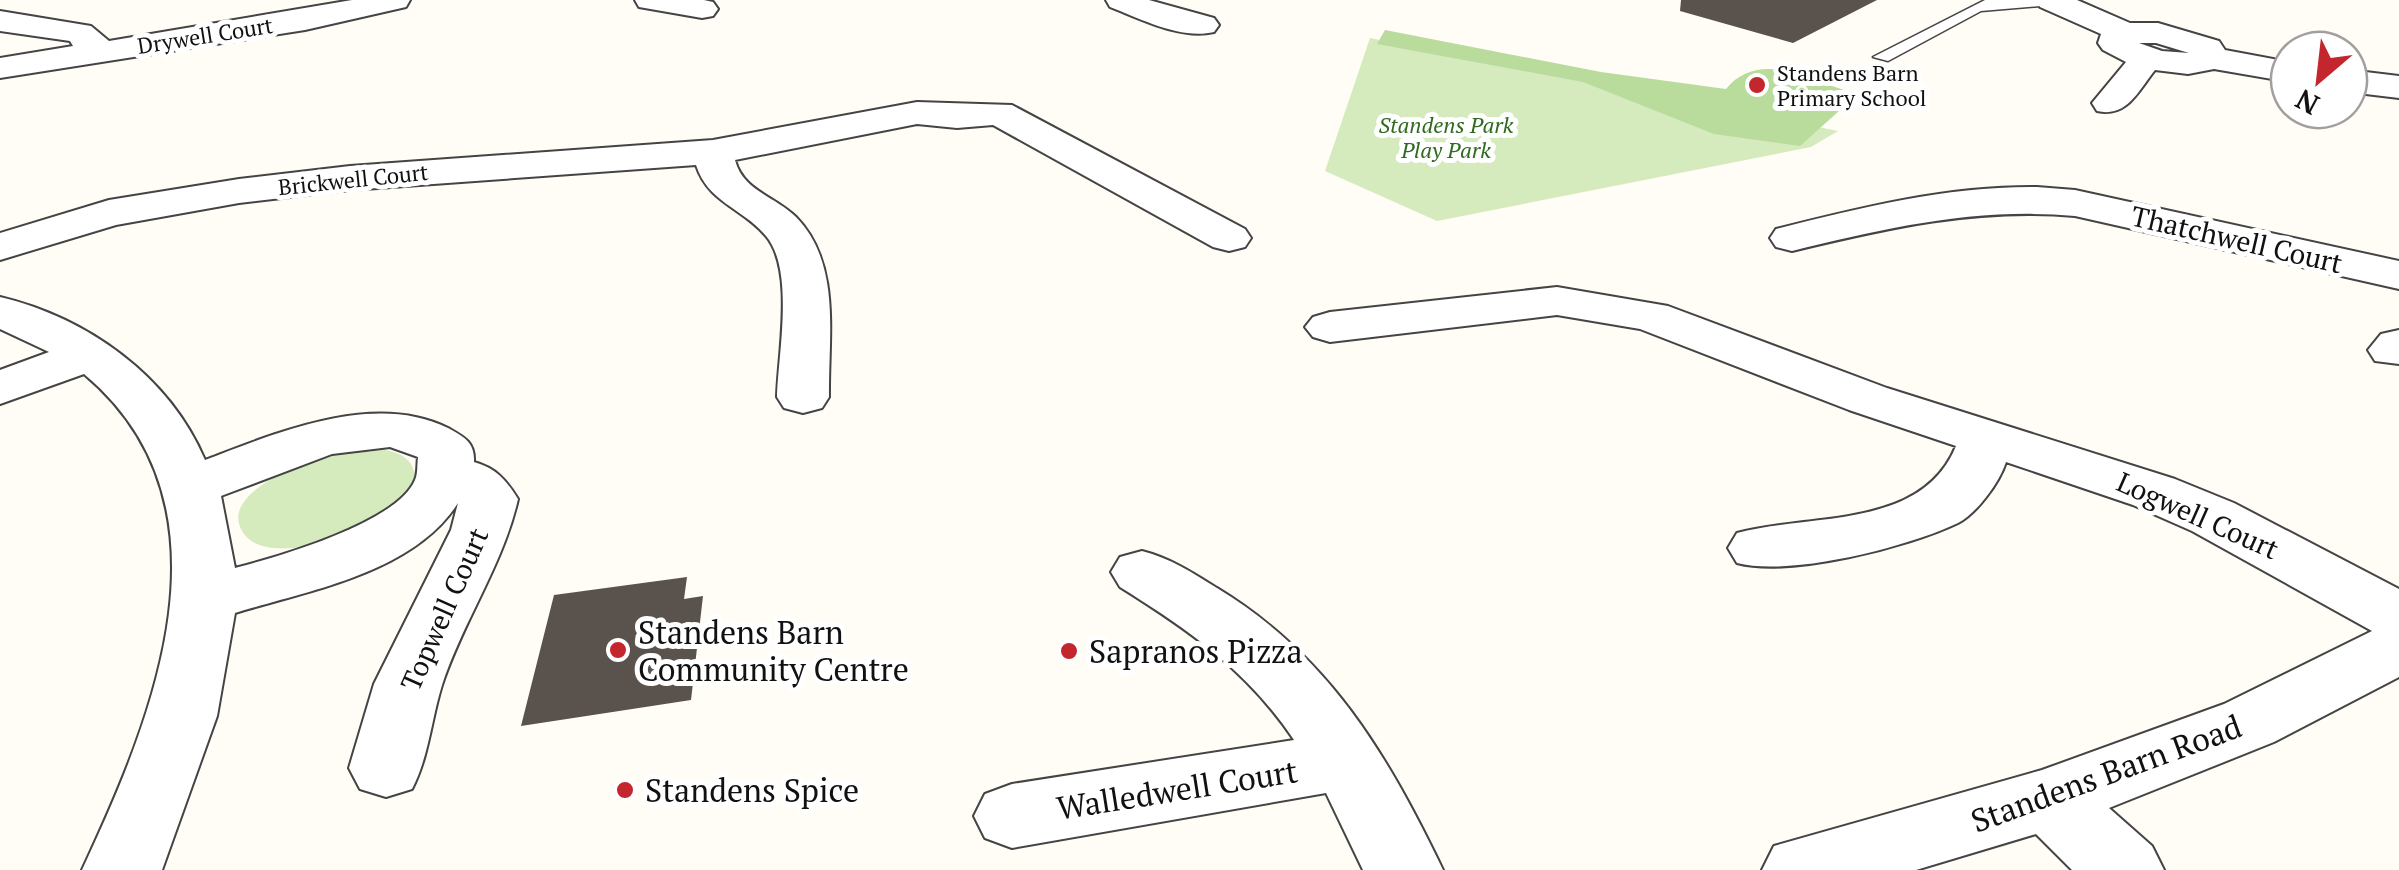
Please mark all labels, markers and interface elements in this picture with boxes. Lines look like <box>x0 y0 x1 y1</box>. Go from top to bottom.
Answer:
street label: Drywell Court <box>135 10 275 60</box>
north arrow <box>2269 30 2369 130</box>
place label: Standens Barn Primary School <box>1777 58 1926 112</box>
marker: Standens Barn Primary School <box>1746 74 1768 96</box>
text: N <box>2289 81 2325 124</box>
park label: Standens Park Play Park <box>1379 110 1514 164</box>
street label: Brickwell Court <box>277 157 429 201</box>
street label: Thatchwell Court <box>2128 197 2347 281</box>
street label: Logwell Court <box>2111 463 2285 567</box>
street label: Topwell Court <box>392 521 497 696</box>
place label: Standens Barn Community Centre <box>638 611 909 690</box>
place label: Sapranos Pizza <box>1089 630 1303 672</box>
marker: Standens Barn Community Centre <box>607 639 629 661</box>
marker: Sapranos Pizza <box>1058 640 1080 662</box>
street label: Standens Barn Road <box>1965 704 2247 841</box>
street label: Walledwell Court <box>1054 749 1301 829</box>
place label: Standens Spice <box>645 769 859 811</box>
marker: Standens Spice <box>614 779 636 801</box>

